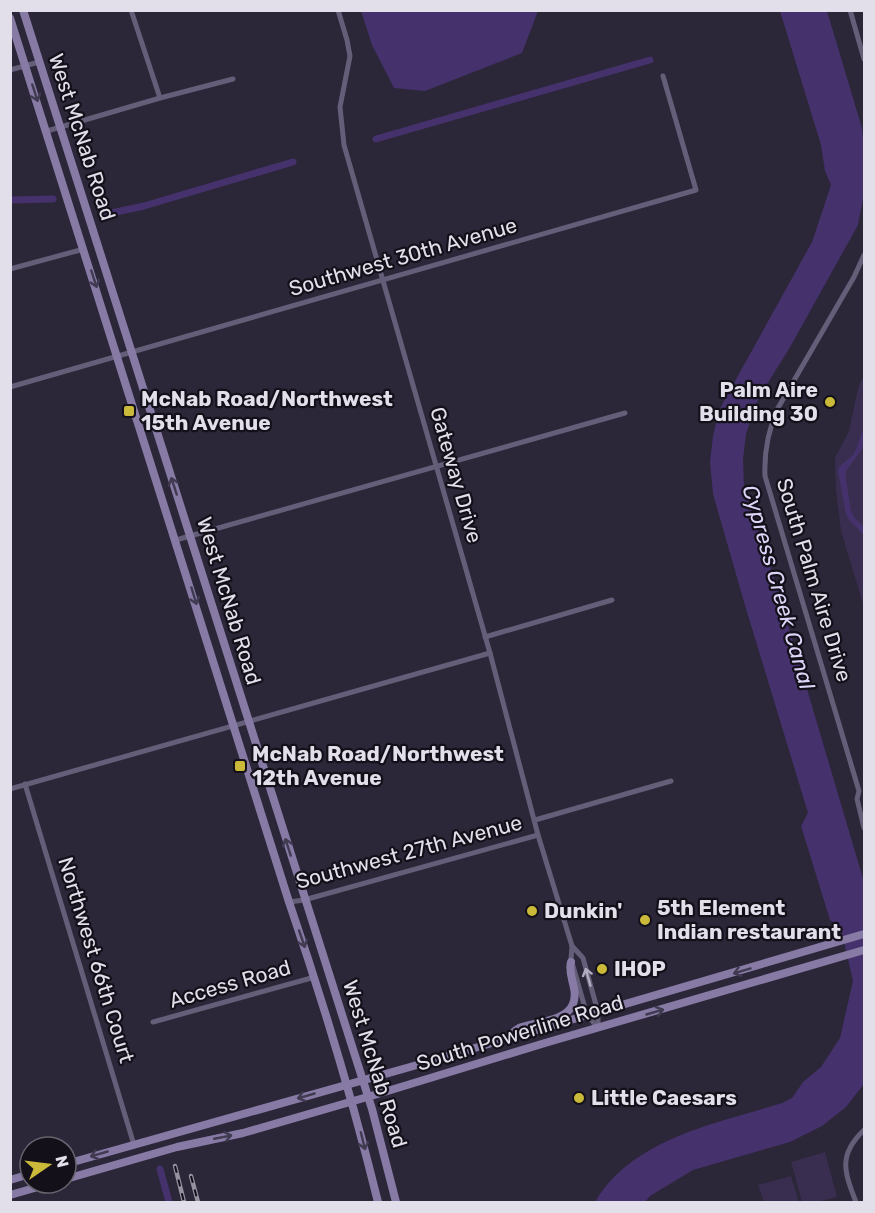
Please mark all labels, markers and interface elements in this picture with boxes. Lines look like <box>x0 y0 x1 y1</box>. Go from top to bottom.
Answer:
street label: West McNab Road <box>44 50 121 223</box>
one-way arrow <box>30 83 41 102</box>
street label: Southwest 30th Avenue <box>286 212 520 301</box>
one-way arrow <box>89 269 100 288</box>
place label: Palm Aire Building 30 <box>699 377 818 426</box>
place label: McNab Road/Northwest 15th Avenue <box>141 386 393 435</box>
marker: Palm Aire Building 30 <box>823 395 837 409</box>
marker: McNab Road/Northwest 15th Avenue <box>122 404 136 418</box>
street label: Gateway Drive <box>425 404 488 546</box>
street label: South Palm Aire Drive <box>772 475 857 685</box>
one-way arrow <box>167 477 178 496</box>
water label: Cypress Creek Canal <box>736 482 821 693</box>
street label: West McNab Road <box>192 514 267 688</box>
one-way arrow <box>189 586 200 605</box>
place label: McNab Road/Northwest 12th Avenue <box>252 741 504 790</box>
marker: McNab Road/Northwest 12th Avenue <box>233 759 247 773</box>
street label: Southwest 27th Avenue <box>293 809 525 894</box>
one-way arrow <box>281 838 292 857</box>
street label: Northwest 66th Court <box>53 854 140 1066</box>
place label: 5th Element Indian restaurant <box>657 895 841 944</box>
place label: Dunkin' <box>544 898 622 923</box>
marker: Dunkin' <box>525 904 539 918</box>
marker: 5th Element Indian restaurant <box>638 913 652 927</box>
one-way arrow <box>297 929 308 948</box>
street label: Access Road <box>166 954 293 1013</box>
place label: IHOP <box>614 956 666 981</box>
marker: IHOP <box>595 962 609 976</box>
one-way arrow <box>733 966 752 977</box>
one-way arrow <box>582 968 593 987</box>
street label: West McNab Road <box>338 977 413 1151</box>
street label: South Powerline Road <box>413 989 626 1076</box>
one-way arrow <box>645 1005 664 1017</box>
place label: Little Caesars <box>591 1085 737 1110</box>
one-way arrow <box>297 1091 316 1102</box>
marker: Little Caesars <box>572 1091 586 1105</box>
one-way arrow <box>213 1131 232 1142</box>
one-way arrow <box>357 1131 369 1150</box>
north arrow <box>18 1135 78 1195</box>
one-way arrow <box>90 1149 109 1161</box>
text: N <box>51 1154 73 1169</box>

